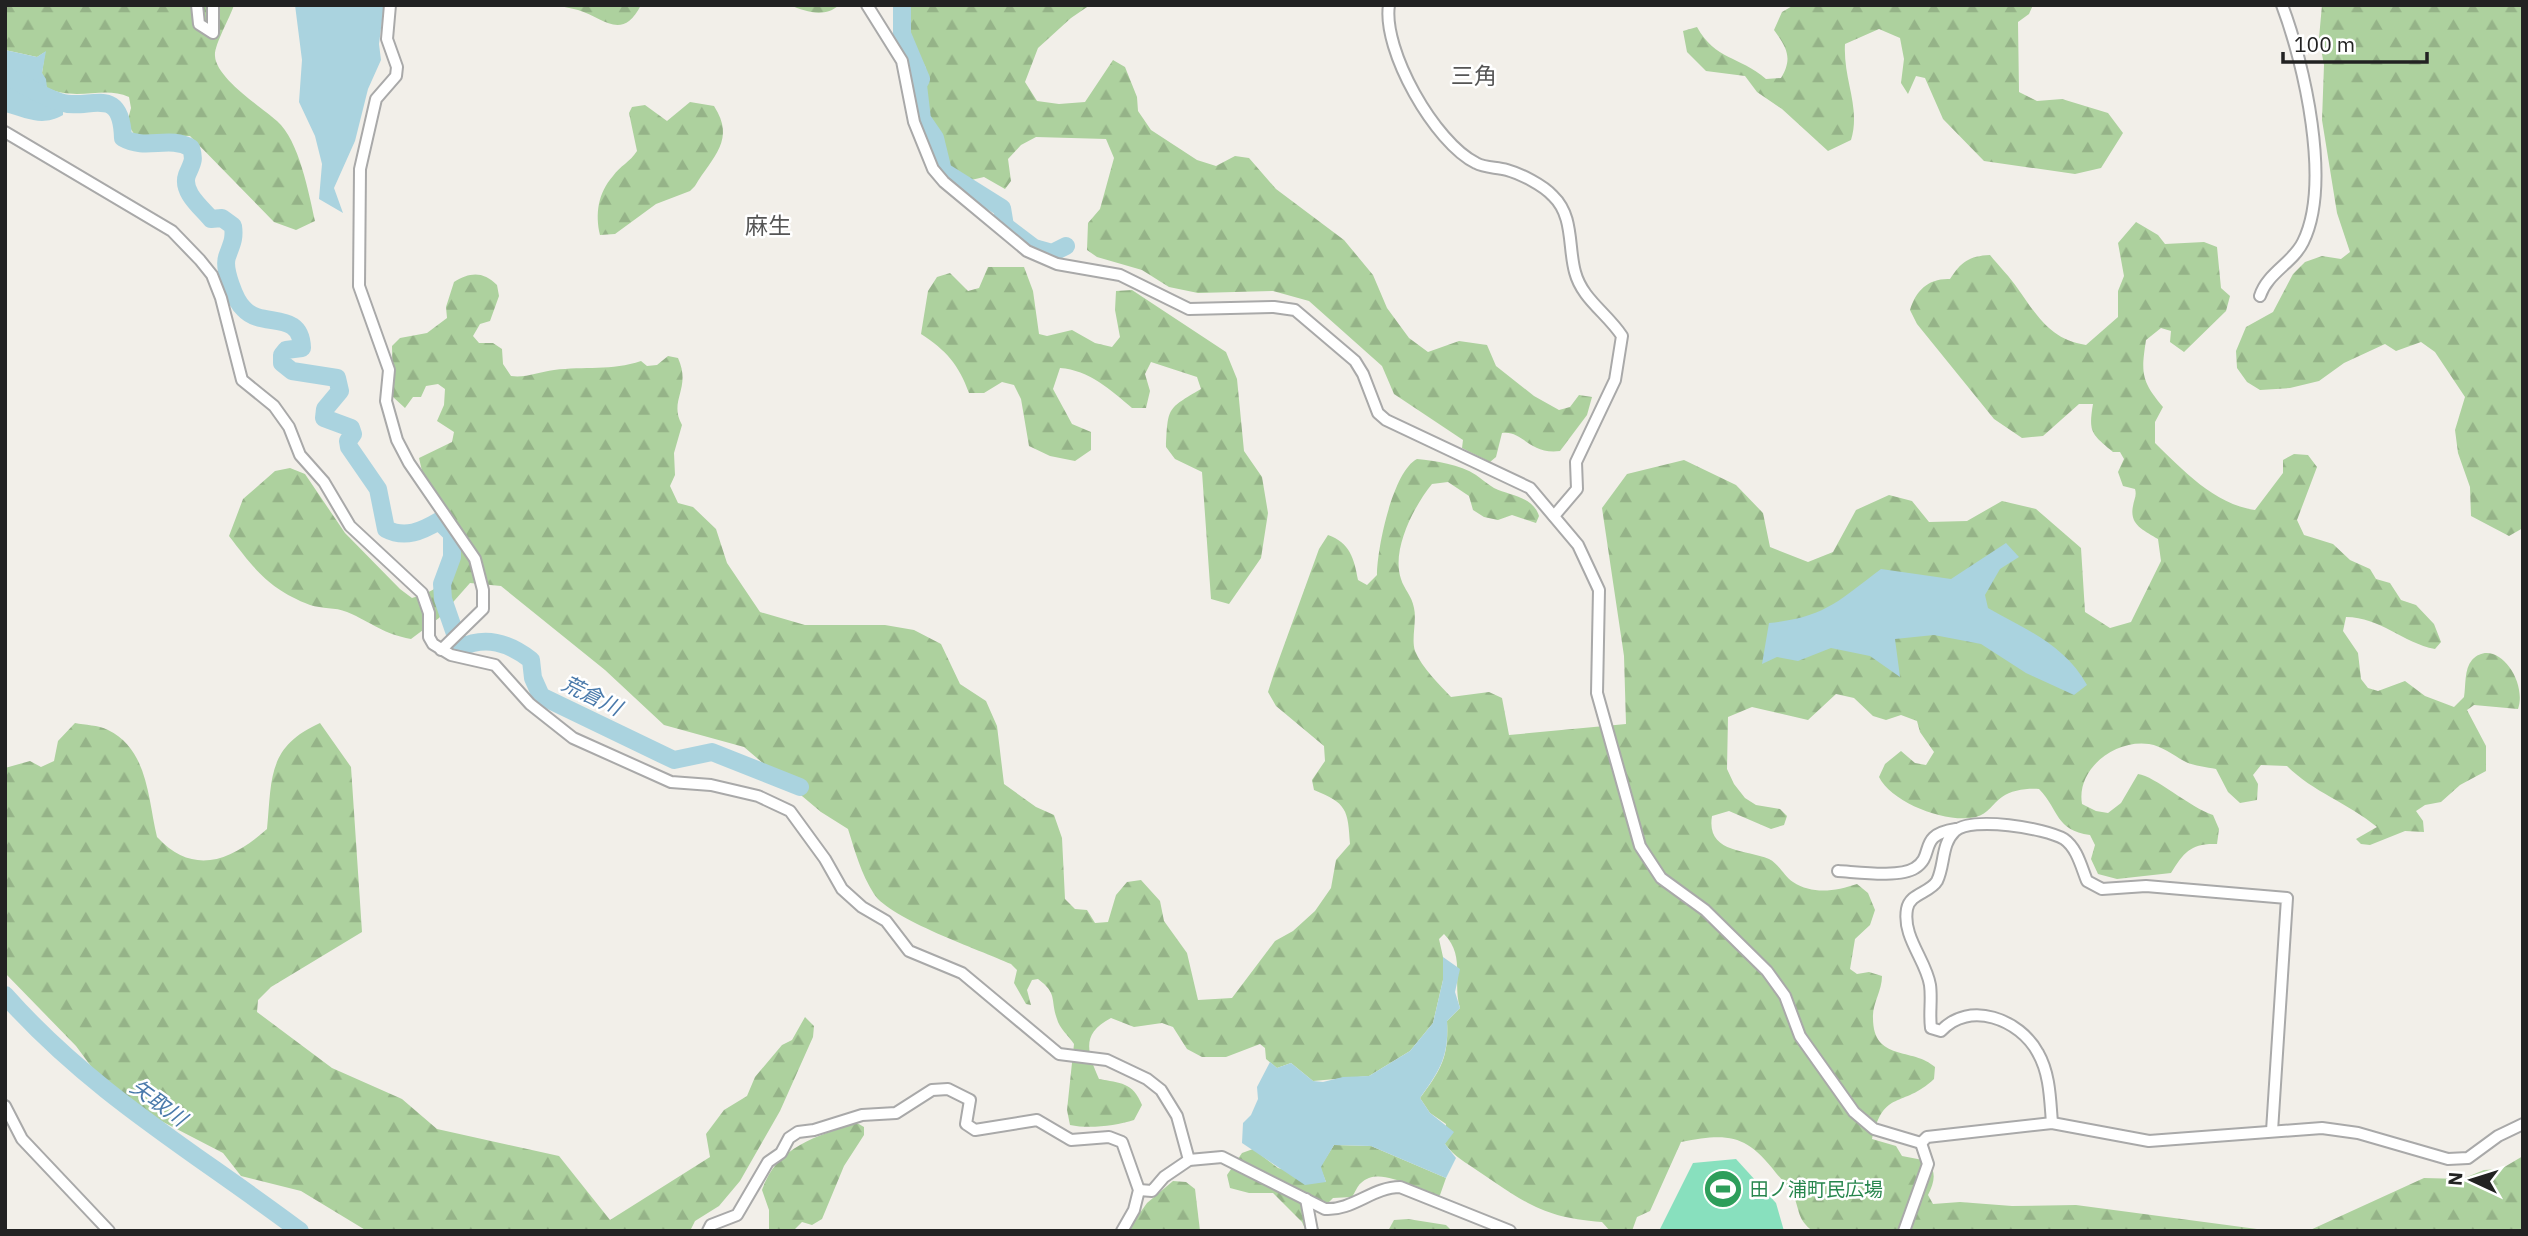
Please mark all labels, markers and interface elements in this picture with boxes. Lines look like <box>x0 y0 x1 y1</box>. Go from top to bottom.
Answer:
scale bar <box>2283 21 2426 65</box>
text: 100 m <box>2294 30 2355 58</box>
district label: 三角 <box>1451 60 1497 90</box>
district label: 麻生 <box>745 210 791 240</box>
water label: 荒倉川 <box>558 669 628 722</box>
water label: 矢取川 <box>125 1072 194 1133</box>
north arrow <box>2437 1145 2507 1215</box>
sports icon: 田ノ浦町民広場 <box>1702 1168 1744 1210</box>
text: N <box>2443 1171 2467 1187</box>
place label: 田ノ浦町民広場 <box>1750 1177 1883 1201</box>

